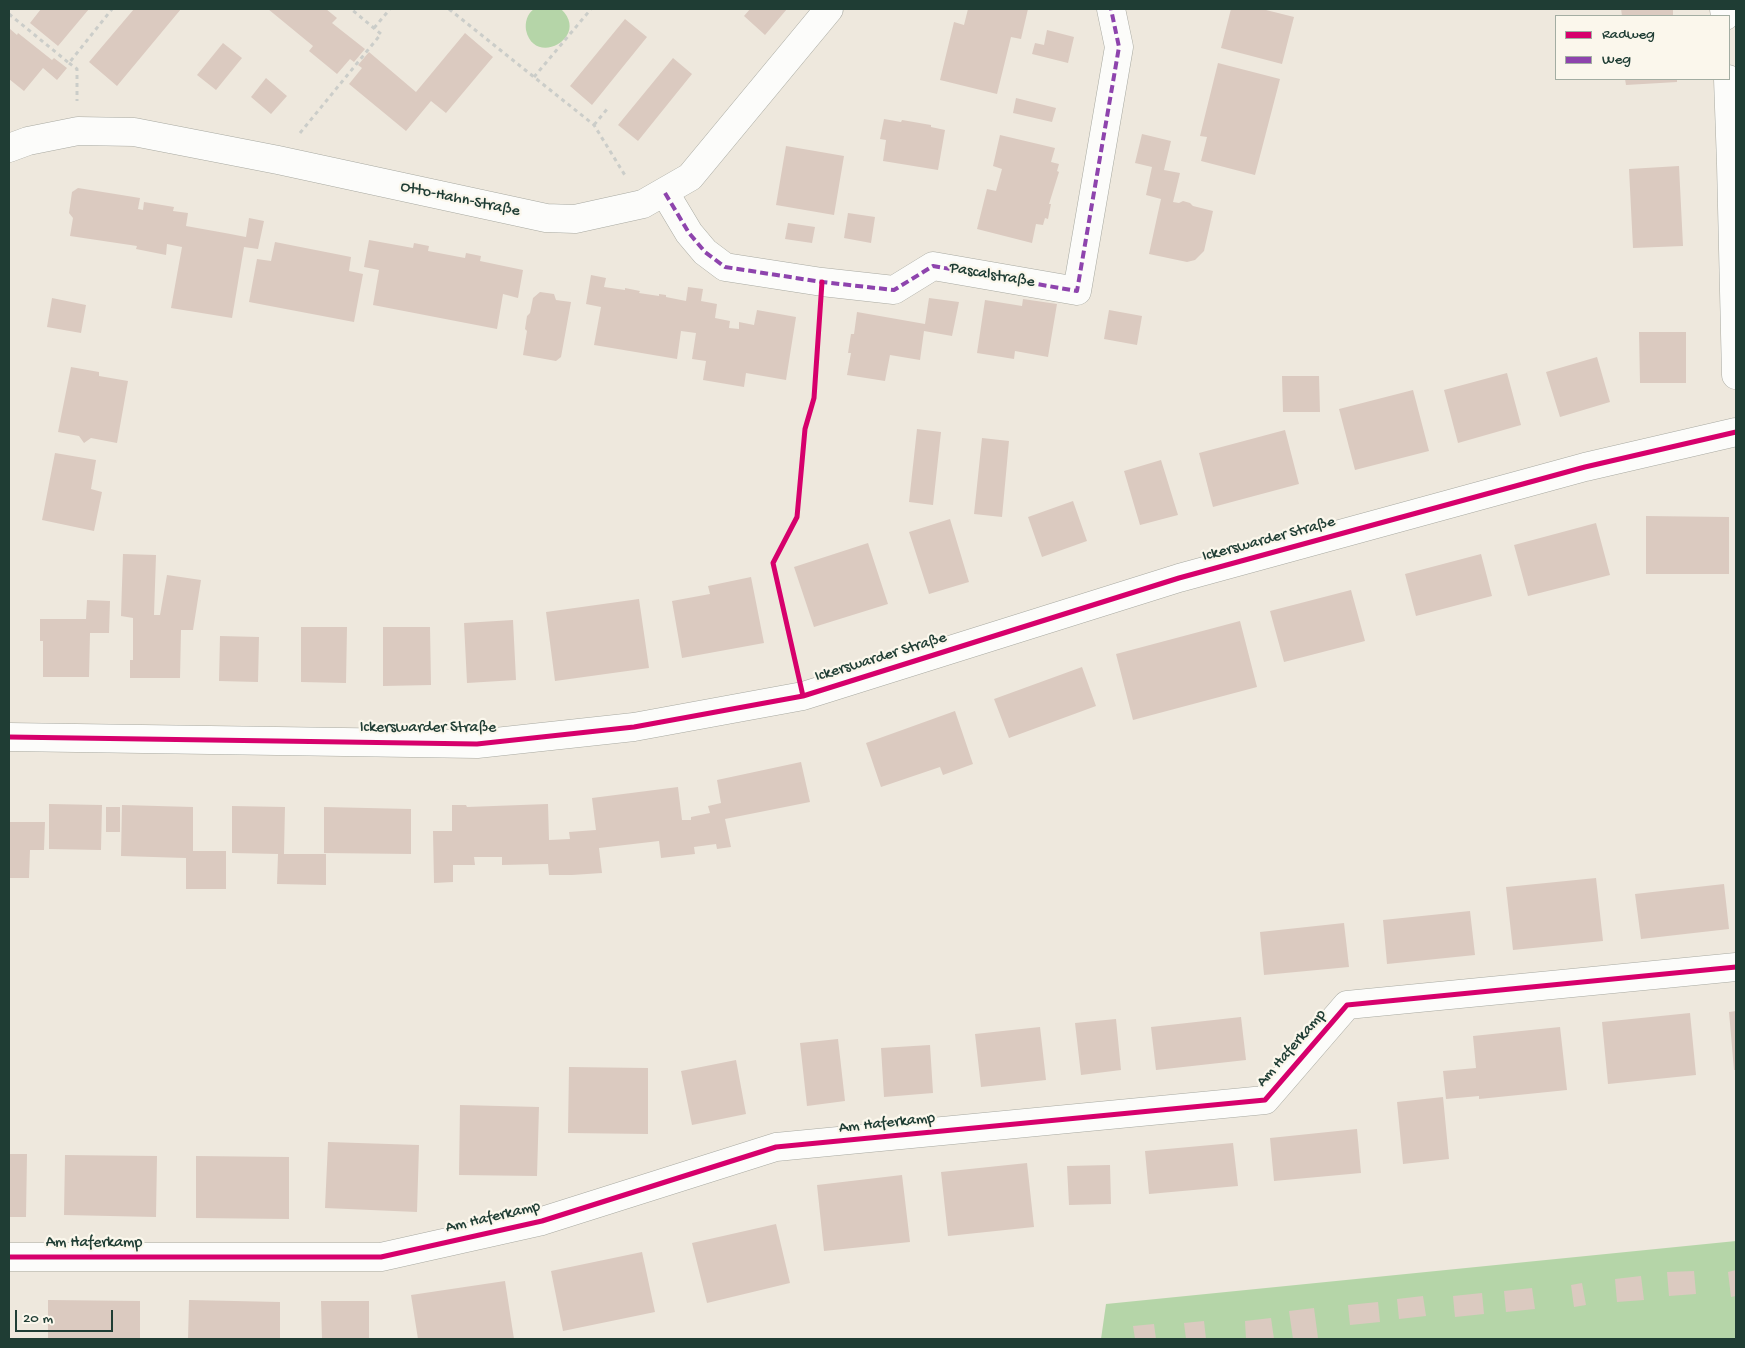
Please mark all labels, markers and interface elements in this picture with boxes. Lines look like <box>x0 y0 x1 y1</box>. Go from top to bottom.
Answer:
legend <box>1555 15 1730 80</box>
text: Radweg <box>1602 26 1655 44</box>
text: Weg <box>1602 51 1631 69</box>
street label: Otto-Hahn-Straße <box>398 178 522 222</box>
street label: Pascalstraße <box>948 259 1036 293</box>
street label: Ickerswarder Straße <box>1200 513 1338 567</box>
street label: Ickerswarder Straße <box>813 629 949 687</box>
street label: Ickerswarder Straße <box>360 719 496 739</box>
street label: Am Haferkamp <box>1253 1006 1331 1092</box>
street label: Am Haferkamp <box>838 1109 936 1139</box>
street label: Am Haferkamp <box>444 1198 542 1238</box>
street label: Am Haferkamp <box>46 1234 142 1254</box>
scale bar <box>18 1300 115 1332</box>
text: 20 m <box>23 1310 53 1328</box>

